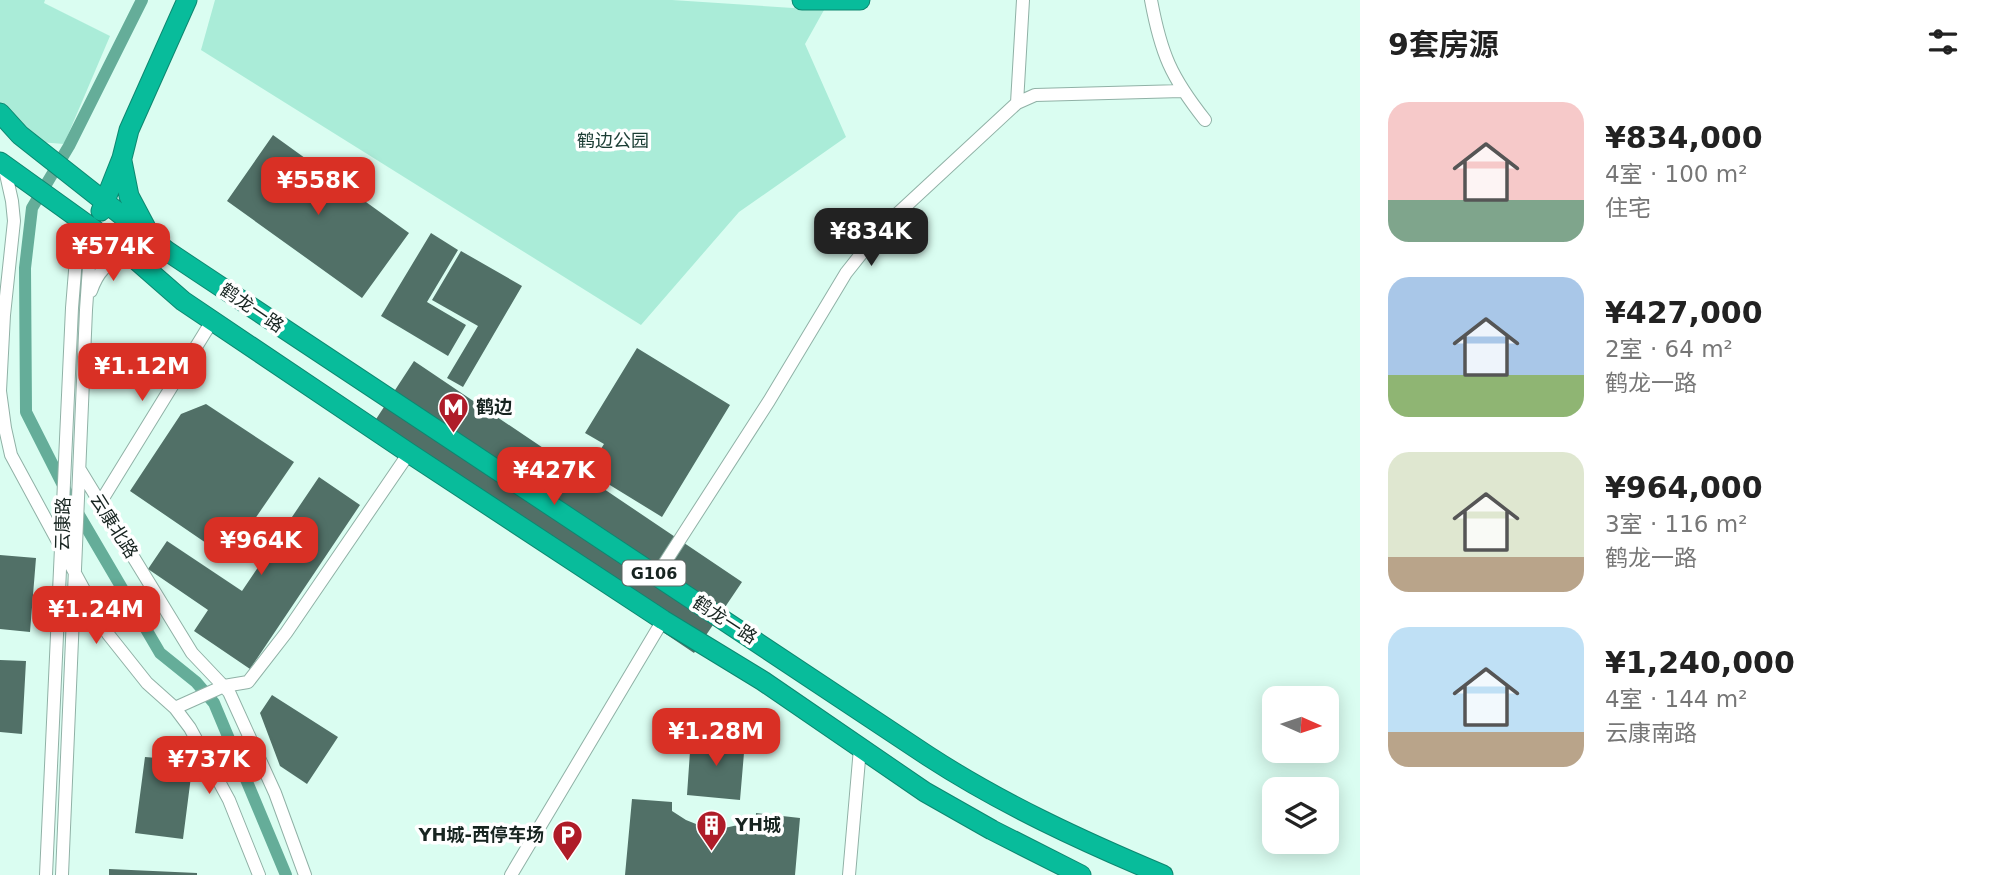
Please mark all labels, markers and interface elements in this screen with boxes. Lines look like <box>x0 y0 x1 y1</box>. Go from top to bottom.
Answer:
icon: filters <box>1924 23 1962 61</box>
text: 9套房源 <box>1388 27 1499 62</box>
text: ¥834,000 <box>1605 120 1763 155</box>
park label: 鹤边公园 <box>577 130 649 151</box>
icon: home <box>1444 130 1528 214</box>
pin: ¥558K <box>269 158 367 217</box>
text: 4室 · 100 m² <box>1605 161 1747 187</box>
text: ¥558K <box>277 167 359 193</box>
text: 住宅 <box>1605 195 1651 221</box>
pin: ¥834K <box>822 208 920 268</box>
text: ¥834K <box>830 218 912 244</box>
pin: ¥574K <box>64 224 162 283</box>
text: ¥574K <box>72 233 154 259</box>
street label: 鹤龙一路 <box>217 279 288 336</box>
text: ¥427,000 <box>1605 295 1763 330</box>
icon: home <box>1444 305 1528 389</box>
text: 2室 · 64 m² <box>1605 336 1733 362</box>
pin: ¥1.12M <box>85 344 199 403</box>
text: ¥1.12M <box>94 353 190 379</box>
text: 鹤龙一路 <box>1605 370 1697 396</box>
metro station icon: 鹤边 <box>436 390 470 434</box>
place label: 鹤边 <box>476 396 513 417</box>
pin: ¥427K <box>505 448 603 507</box>
text: ¥427K <box>513 457 595 483</box>
text: ¥964,000 <box>1605 470 1763 505</box>
icon: home <box>1444 480 1528 564</box>
street label: 云康北路 <box>86 490 142 562</box>
street label: 云康路 <box>52 497 73 551</box>
text: 3室 · 116 m² <box>1605 511 1747 537</box>
pin: ¥964K <box>212 518 310 577</box>
text: ¥964K <box>220 527 302 553</box>
text: 鹤龙一路 <box>1605 545 1697 571</box>
road number: G106 <box>622 560 686 586</box>
pin: ¥1.24M <box>39 586 153 646</box>
street label: 鹤龙一路 <box>689 591 761 648</box>
text: ¥1.24M <box>48 596 144 622</box>
text: ¥1,240,000 <box>1605 645 1795 680</box>
icon: home <box>1444 655 1528 739</box>
north arrow <box>1262 686 1339 763</box>
map controls <box>1262 686 1339 854</box>
text: 4室 · 144 m² <box>1605 686 1747 712</box>
pin: ¥1.28M <box>659 708 773 768</box>
text: ¥1.28M <box>668 718 764 744</box>
text: 云康南路 <box>1605 720 1697 746</box>
pin: ¥737K <box>160 736 258 796</box>
text: ¥737K <box>168 746 250 772</box>
button: layers <box>1262 777 1339 854</box>
building icon: YH城 <box>695 808 729 852</box>
place label: YH城 <box>734 814 781 835</box>
parking icon: YH城-西停车场 <box>550 818 584 862</box>
place label: YH城-西停车场 <box>417 824 544 845</box>

